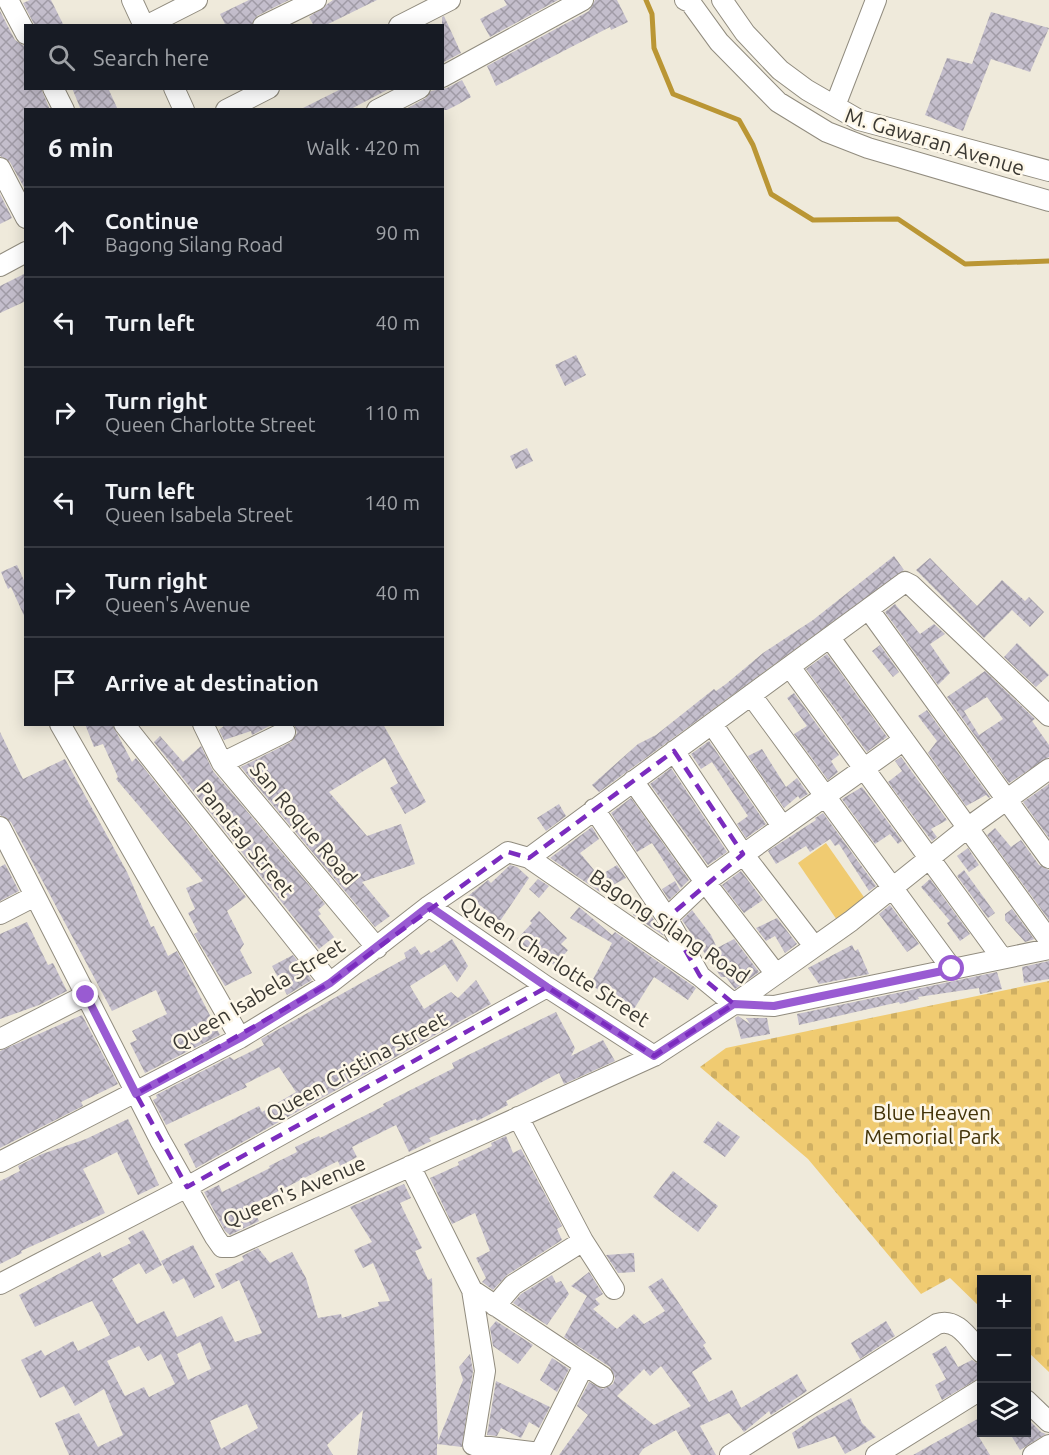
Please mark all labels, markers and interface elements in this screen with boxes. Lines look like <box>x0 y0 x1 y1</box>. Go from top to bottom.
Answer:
search box <box>24 24 444 90</box>
icon: search <box>45 41 78 74</box>
text: Search here <box>93 45 209 70</box>
street label: M. Gawaran Avenue <box>842 102 1028 180</box>
text: 6 min <box>48 133 114 162</box>
text: Walk · 420 m <box>307 136 420 159</box>
text: Continue <box>105 208 199 233</box>
icon: ahead <box>48 216 81 249</box>
text: 90 m <box>376 221 420 244</box>
text: Bagong Silang Road <box>105 233 283 256</box>
icon: left <box>48 306 81 339</box>
text: Turn left <box>105 310 195 335</box>
text: 40 m <box>376 311 420 334</box>
text: Turn right <box>105 388 207 413</box>
icon: right <box>48 396 81 429</box>
text: 110 m <box>364 401 420 424</box>
text: Queen Charlotte Street <box>105 413 316 436</box>
text: Turn left <box>105 478 195 503</box>
icon: left <box>48 486 81 519</box>
text: 140 m <box>364 491 420 514</box>
text: Queen Isabela Street <box>105 503 293 526</box>
text: Turn right <box>105 568 207 593</box>
icon: right <box>48 576 81 609</box>
text: 40 m <box>376 581 420 604</box>
text: Queen's Avenue <box>105 593 251 616</box>
icon: arrive <box>48 666 81 699</box>
text: Arrive at destination <box>105 670 319 695</box>
street label: San Roque Road <box>246 757 362 889</box>
street label: Panatag Street <box>192 777 300 901</box>
street label: Bagong Silang Road <box>586 864 754 988</box>
street label: Queen Charlotte Street <box>456 891 654 1031</box>
street label: Queen Isabela Street <box>167 933 349 1055</box>
route start <box>938 955 964 981</box>
route end <box>72 981 98 1007</box>
street label: Queen Cristina Street <box>261 1006 451 1126</box>
park label: Blue Heaven Memorial Park <box>864 1100 1000 1148</box>
street label: Queen's Avenue <box>219 1150 369 1232</box>
map controls <box>977 1275 1031 1437</box>
button: + <box>977 1275 1031 1329</box>
button: − <box>977 1329 1031 1383</box>
button: layers <box>977 1383 1031 1437</box>

